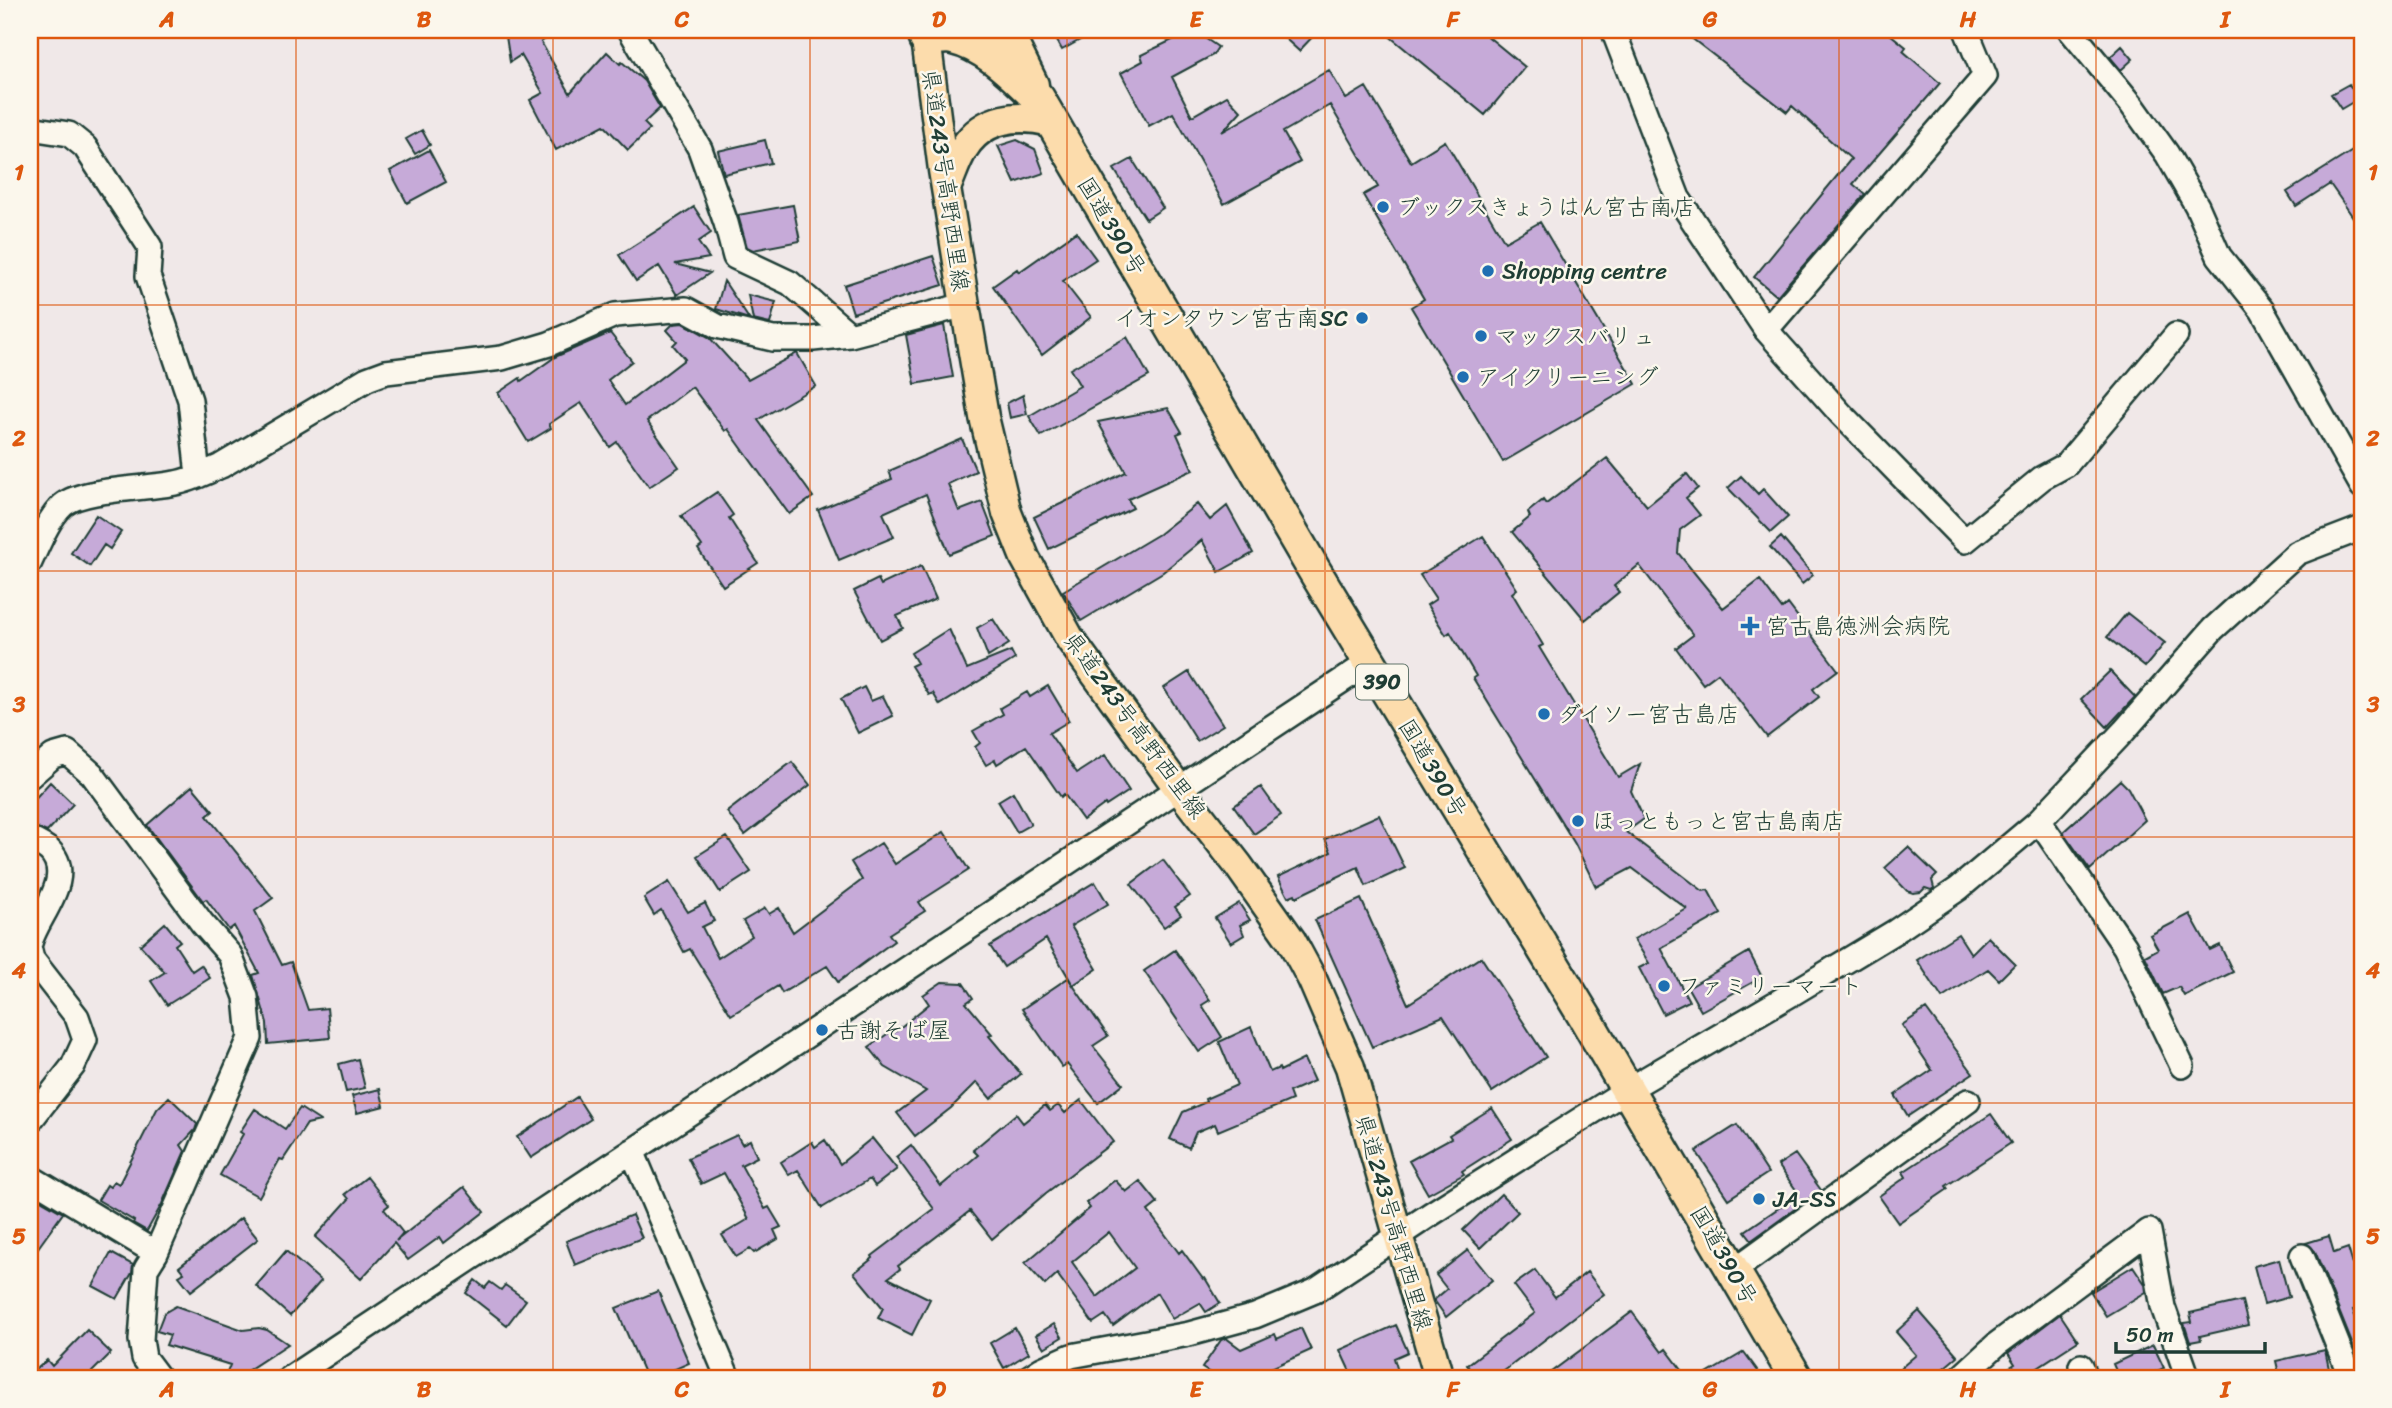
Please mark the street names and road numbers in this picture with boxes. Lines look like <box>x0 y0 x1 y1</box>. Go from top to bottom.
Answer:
street label: 県道243号高野西里線 <box>910 66 981 294</box>
street label: 国道390号 <box>1066 168 1158 284</box>
street label: 県道243号高野西里線 <box>1052 623 1217 828</box>
road number: 390 <box>1356 664 1408 700</box>
street label: 国道390号 <box>1387 710 1479 826</box>
street label: 県道243号高野西里線 <box>1343 1109 1444 1336</box>
street label: 国道390号 <box>1678 1197 1769 1313</box>

